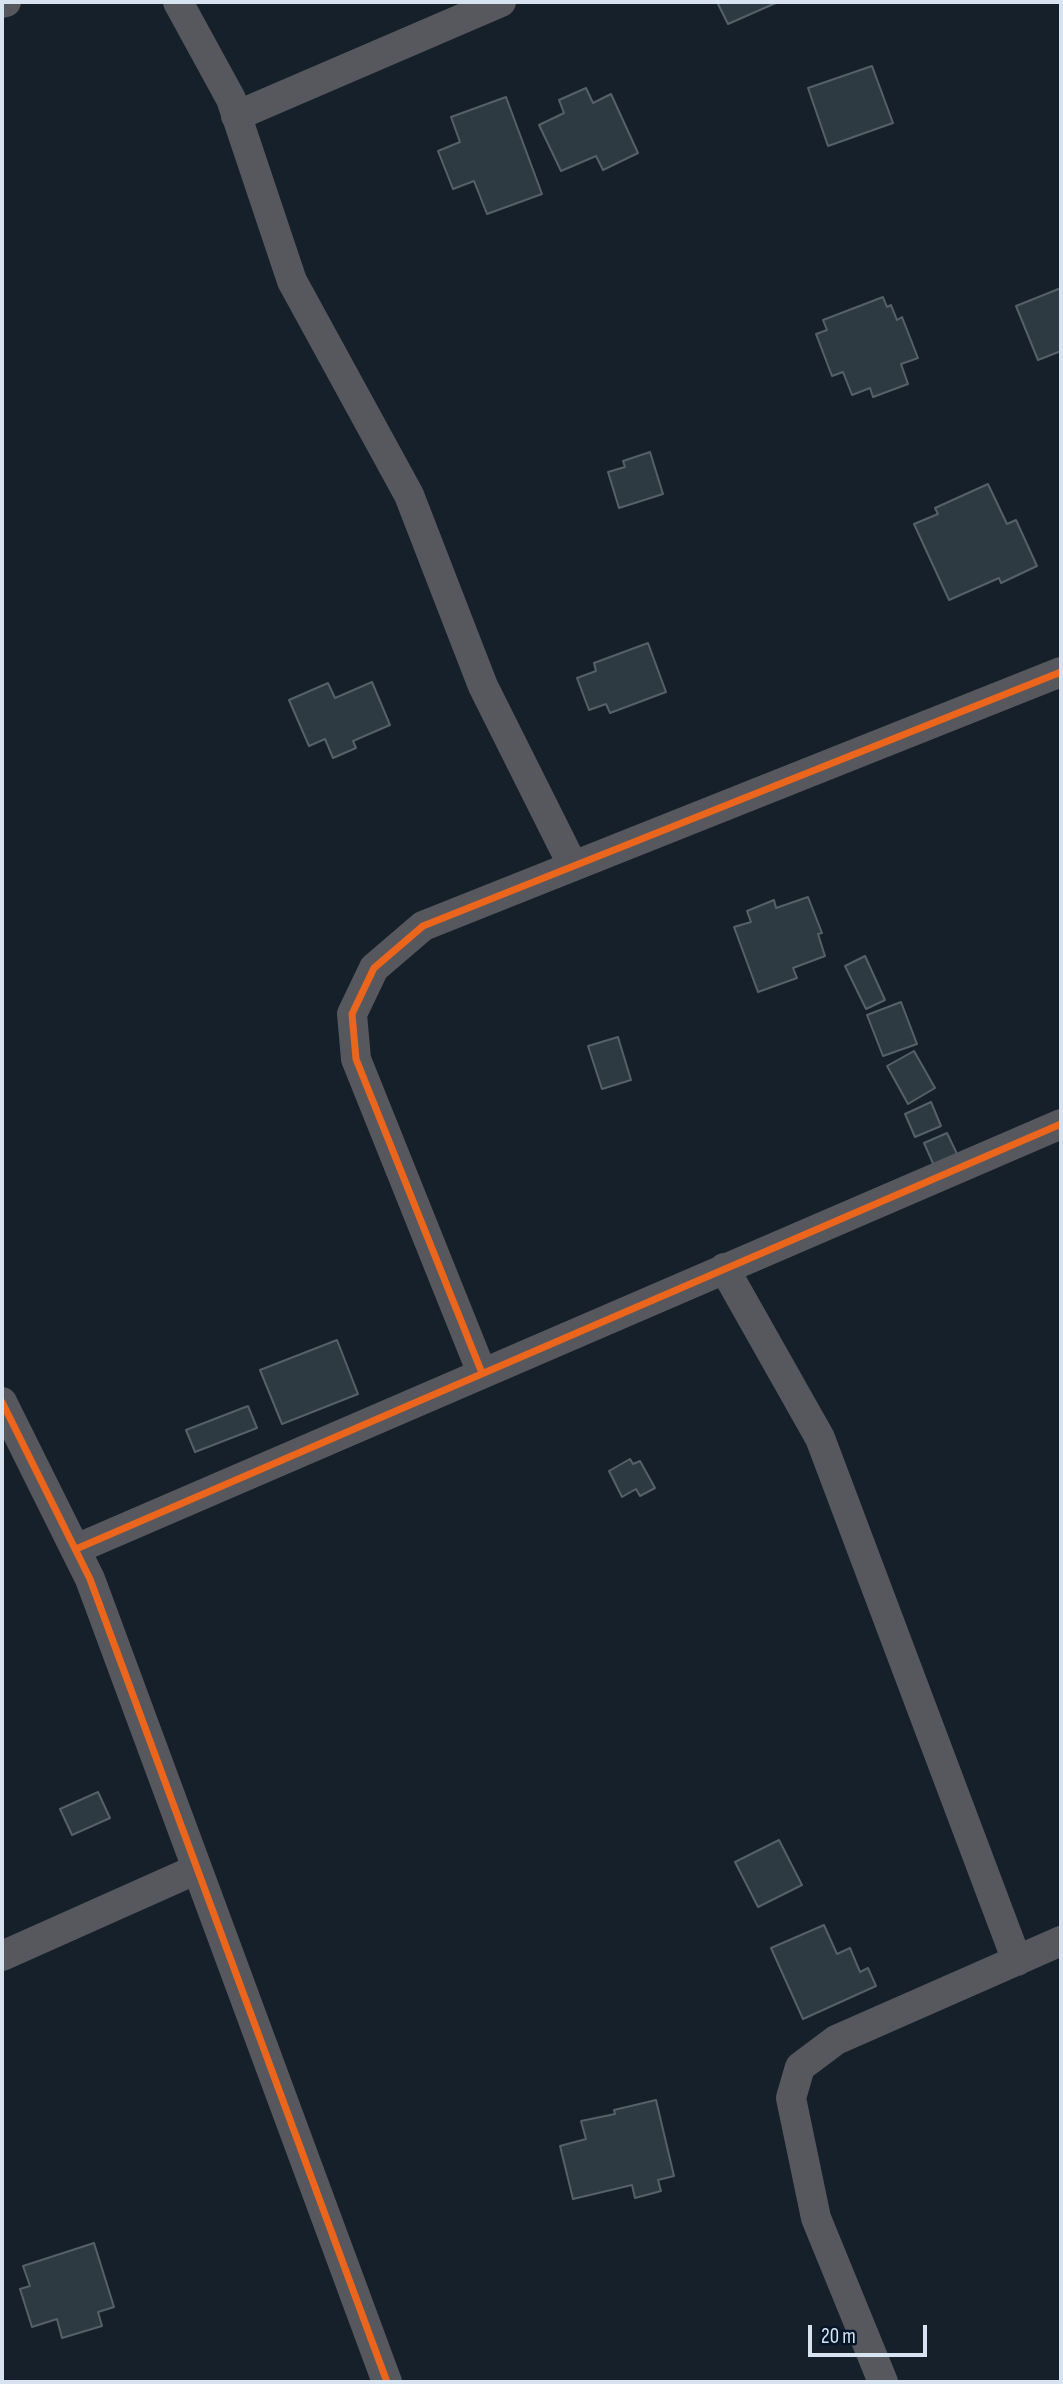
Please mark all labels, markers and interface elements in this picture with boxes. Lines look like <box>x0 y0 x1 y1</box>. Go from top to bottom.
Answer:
scale bar <box>811 2310 930 2354</box>
text: 20 m <box>821 2324 856 2349</box>

